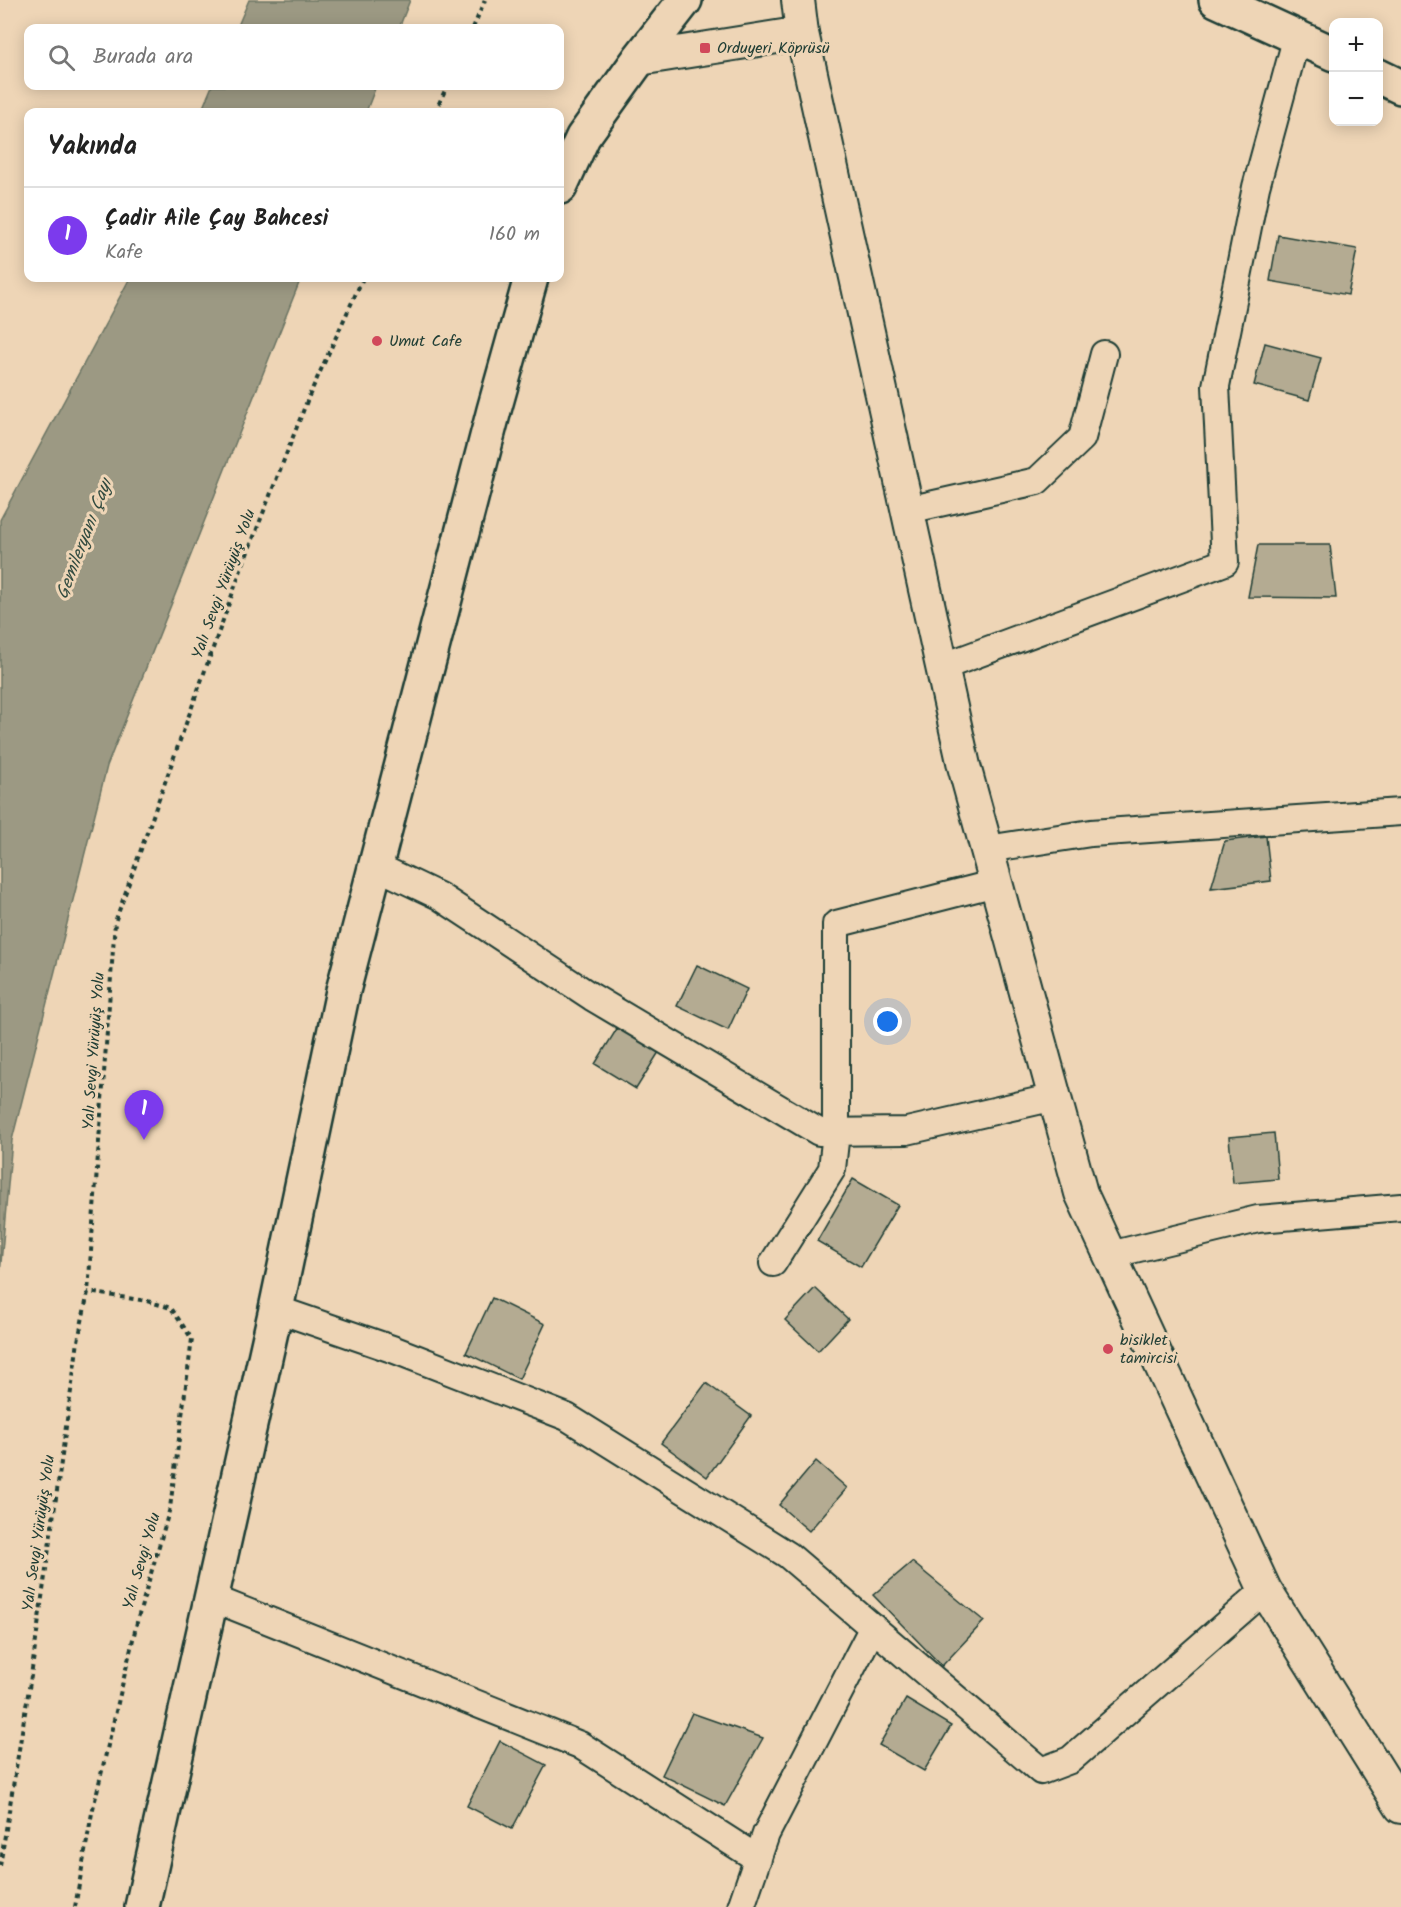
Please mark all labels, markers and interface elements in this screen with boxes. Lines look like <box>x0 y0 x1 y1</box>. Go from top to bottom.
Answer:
map controls <box>1329 18 1383 126</box>
button: + <box>1329 18 1383 72</box>
search box <box>24 24 564 90</box>
place label: Orduyeri Köprüsü <box>717 36 830 61</box>
text: Burada ara <box>93 40 193 75</box>
icon: search <box>45 41 78 74</box>
marker: Orduyeri Köprüsü <box>698 41 712 55</box>
button: − <box>1329 72 1383 126</box>
text: Yakında <box>48 126 137 168</box>
text: Çadir Aile Çay Bahcesi <box>105 202 329 237</box>
text: 1 <box>64 219 71 251</box>
text: 160 m <box>489 219 540 251</box>
text: Kafe <box>105 237 143 269</box>
place label: Umut Cafe <box>389 329 462 354</box>
marker: Umut Cafe <box>370 334 384 348</box>
water label: Gemileryanı Çayı <box>49 473 122 603</box>
street label: Yalı Sevgi Yürüyüş Yolu <box>185 505 263 662</box>
street label: Yalı Sevgi Yürüyüş Yolu <box>76 971 112 1131</box>
your location <box>873 1007 902 1036</box>
pin: 1 <box>124 1090 164 1140</box>
place label: bisiklet tamircisi <box>1120 1328 1178 1371</box>
marker: bisiklet tamircisi <box>1101 1342 1115 1356</box>
street label: Yalı Sevgi Yürüyüş Yolu <box>16 1453 62 1613</box>
street label: Yalı Sevgi Yolu <box>116 1509 168 1612</box>

